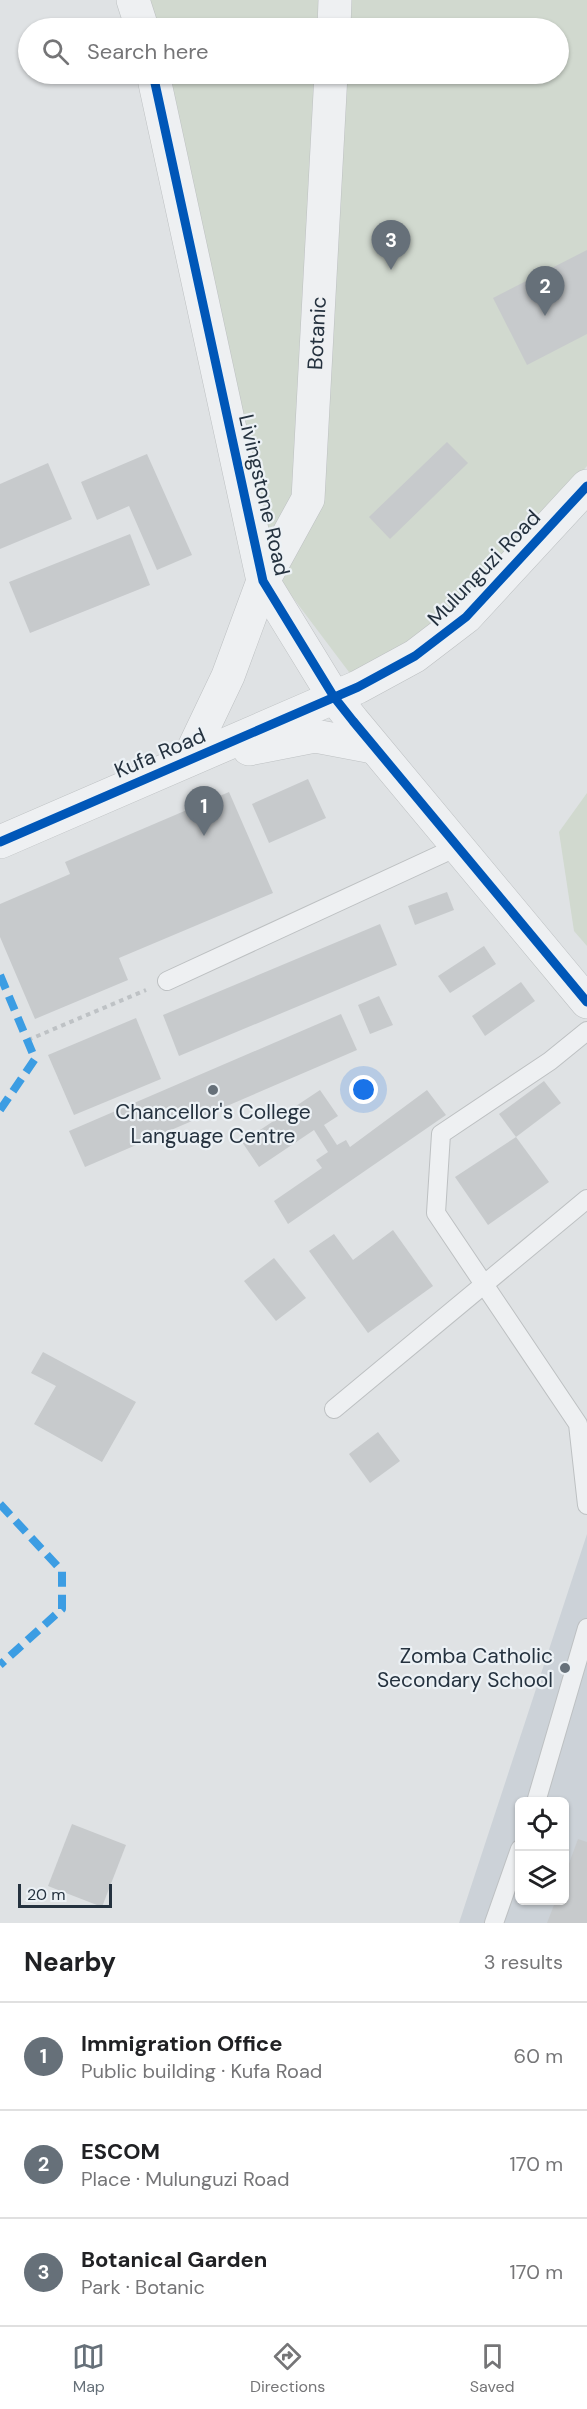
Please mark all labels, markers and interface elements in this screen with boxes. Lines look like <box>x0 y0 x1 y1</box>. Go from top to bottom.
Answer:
search box <box>18 18 569 84</box>
icon: search <box>39 35 72 68</box>
text: Search here <box>87 37 208 66</box>
pin: 3 <box>372 220 410 270</box>
pin: 2 <box>526 266 564 316</box>
street label: Botanic <box>301 296 333 371</box>
street label: Livingstone Road <box>232 412 296 578</box>
street label: Mulunguzi Road <box>421 504 547 632</box>
street label: Kufa Road <box>110 721 210 785</box>
pin: 1 <box>184 786 224 836</box>
your location <box>349 1075 378 1104</box>
marker: Chancellor's College Language Centre <box>206 1083 220 1097</box>
place label: Chancellor's College Language Centre <box>115 1098 311 1150</box>
place label: Zomba Catholic Secondary School <box>377 1642 553 1694</box>
marker: Zomba Catholic Secondary School <box>558 1661 572 1675</box>
map controls <box>515 1797 569 1905</box>
button: locate <box>515 1797 569 1851</box>
button: layers <box>515 1851 569 1905</box>
scale bar <box>18 1881 112 1908</box>
text: 20 m <box>27 1884 66 1905</box>
text: Nearby <box>24 1945 116 1979</box>
text: 3 results <box>484 1949 563 1975</box>
text: Immigration Office <box>81 2029 282 2058</box>
text: 1 <box>40 2043 47 2069</box>
text: 60 m <box>514 2043 563 2069</box>
text: Public building · Kufa Road <box>81 2058 322 2084</box>
text: ESCOM <box>81 2137 160 2166</box>
text: 2 <box>38 2151 49 2177</box>
text: 170 m <box>510 2151 563 2177</box>
text: Place · Mulunguzi Road <box>81 2166 289 2192</box>
text: Botanical Garden <box>81 2245 267 2274</box>
text: 3 <box>37 2259 50 2285</box>
text: 170 m <box>510 2259 563 2285</box>
text: Park · Botanic <box>81 2274 205 2300</box>
tab: Map <box>72 2340 105 2397</box>
tab: Directions <box>250 2340 325 2397</box>
tab: Saved <box>470 2340 515 2397</box>

